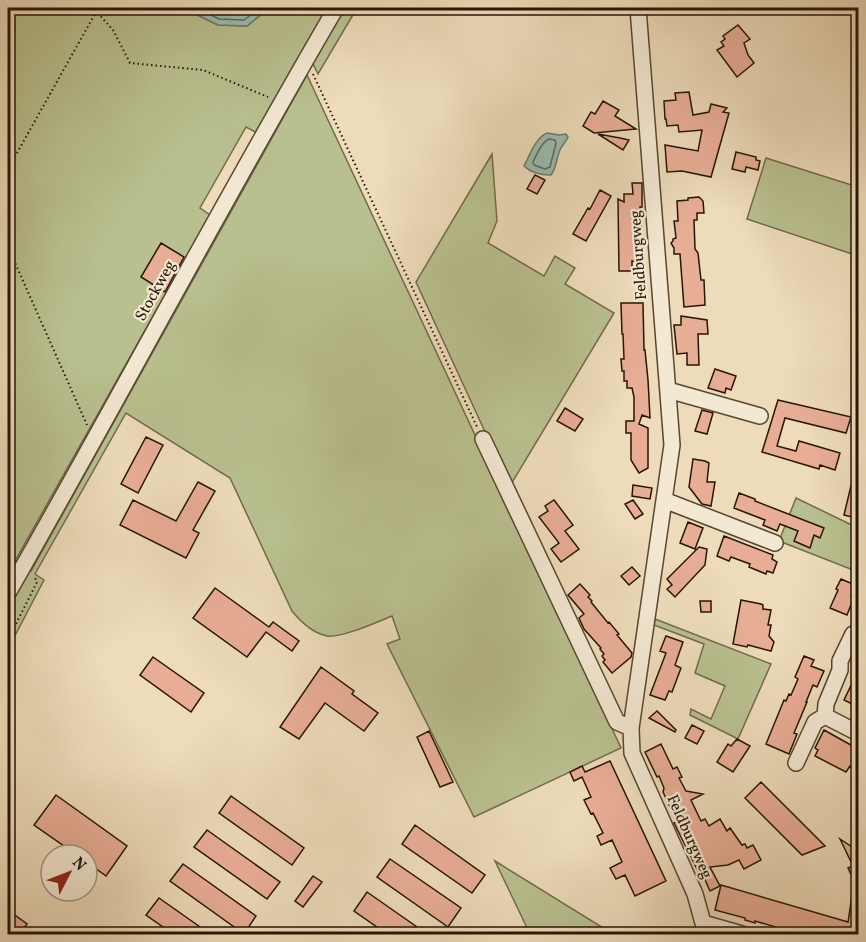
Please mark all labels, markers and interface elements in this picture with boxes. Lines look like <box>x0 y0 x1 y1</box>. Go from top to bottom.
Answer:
street label: Feldburgweg <box>625 209 653 301</box>
street label: Stockweg <box>130 257 182 325</box>
street label: Feldburgweg <box>661 791 717 883</box>
north arrow <box>39 843 99 903</box>
text: N <box>67 853 91 876</box>

